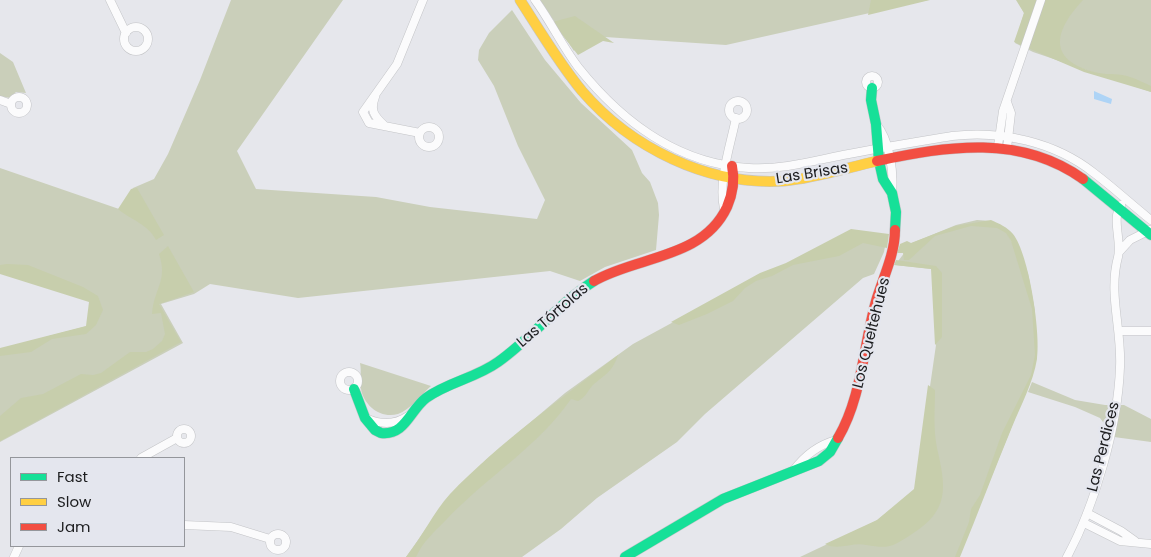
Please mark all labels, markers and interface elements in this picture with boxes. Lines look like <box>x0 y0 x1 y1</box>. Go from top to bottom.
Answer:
street label: Las Brisas <box>775 159 849 189</box>
street label: Los Queltehues <box>850 276 894 390</box>
street label: Las Tórtolas <box>514 280 592 352</box>
street label: Las Perdices <box>1084 400 1124 494</box>
legend <box>10 457 185 547</box>
text: Fast <box>57 466 88 487</box>
text: Slow <box>57 491 91 512</box>
text: Jam <box>57 516 91 537</box>

